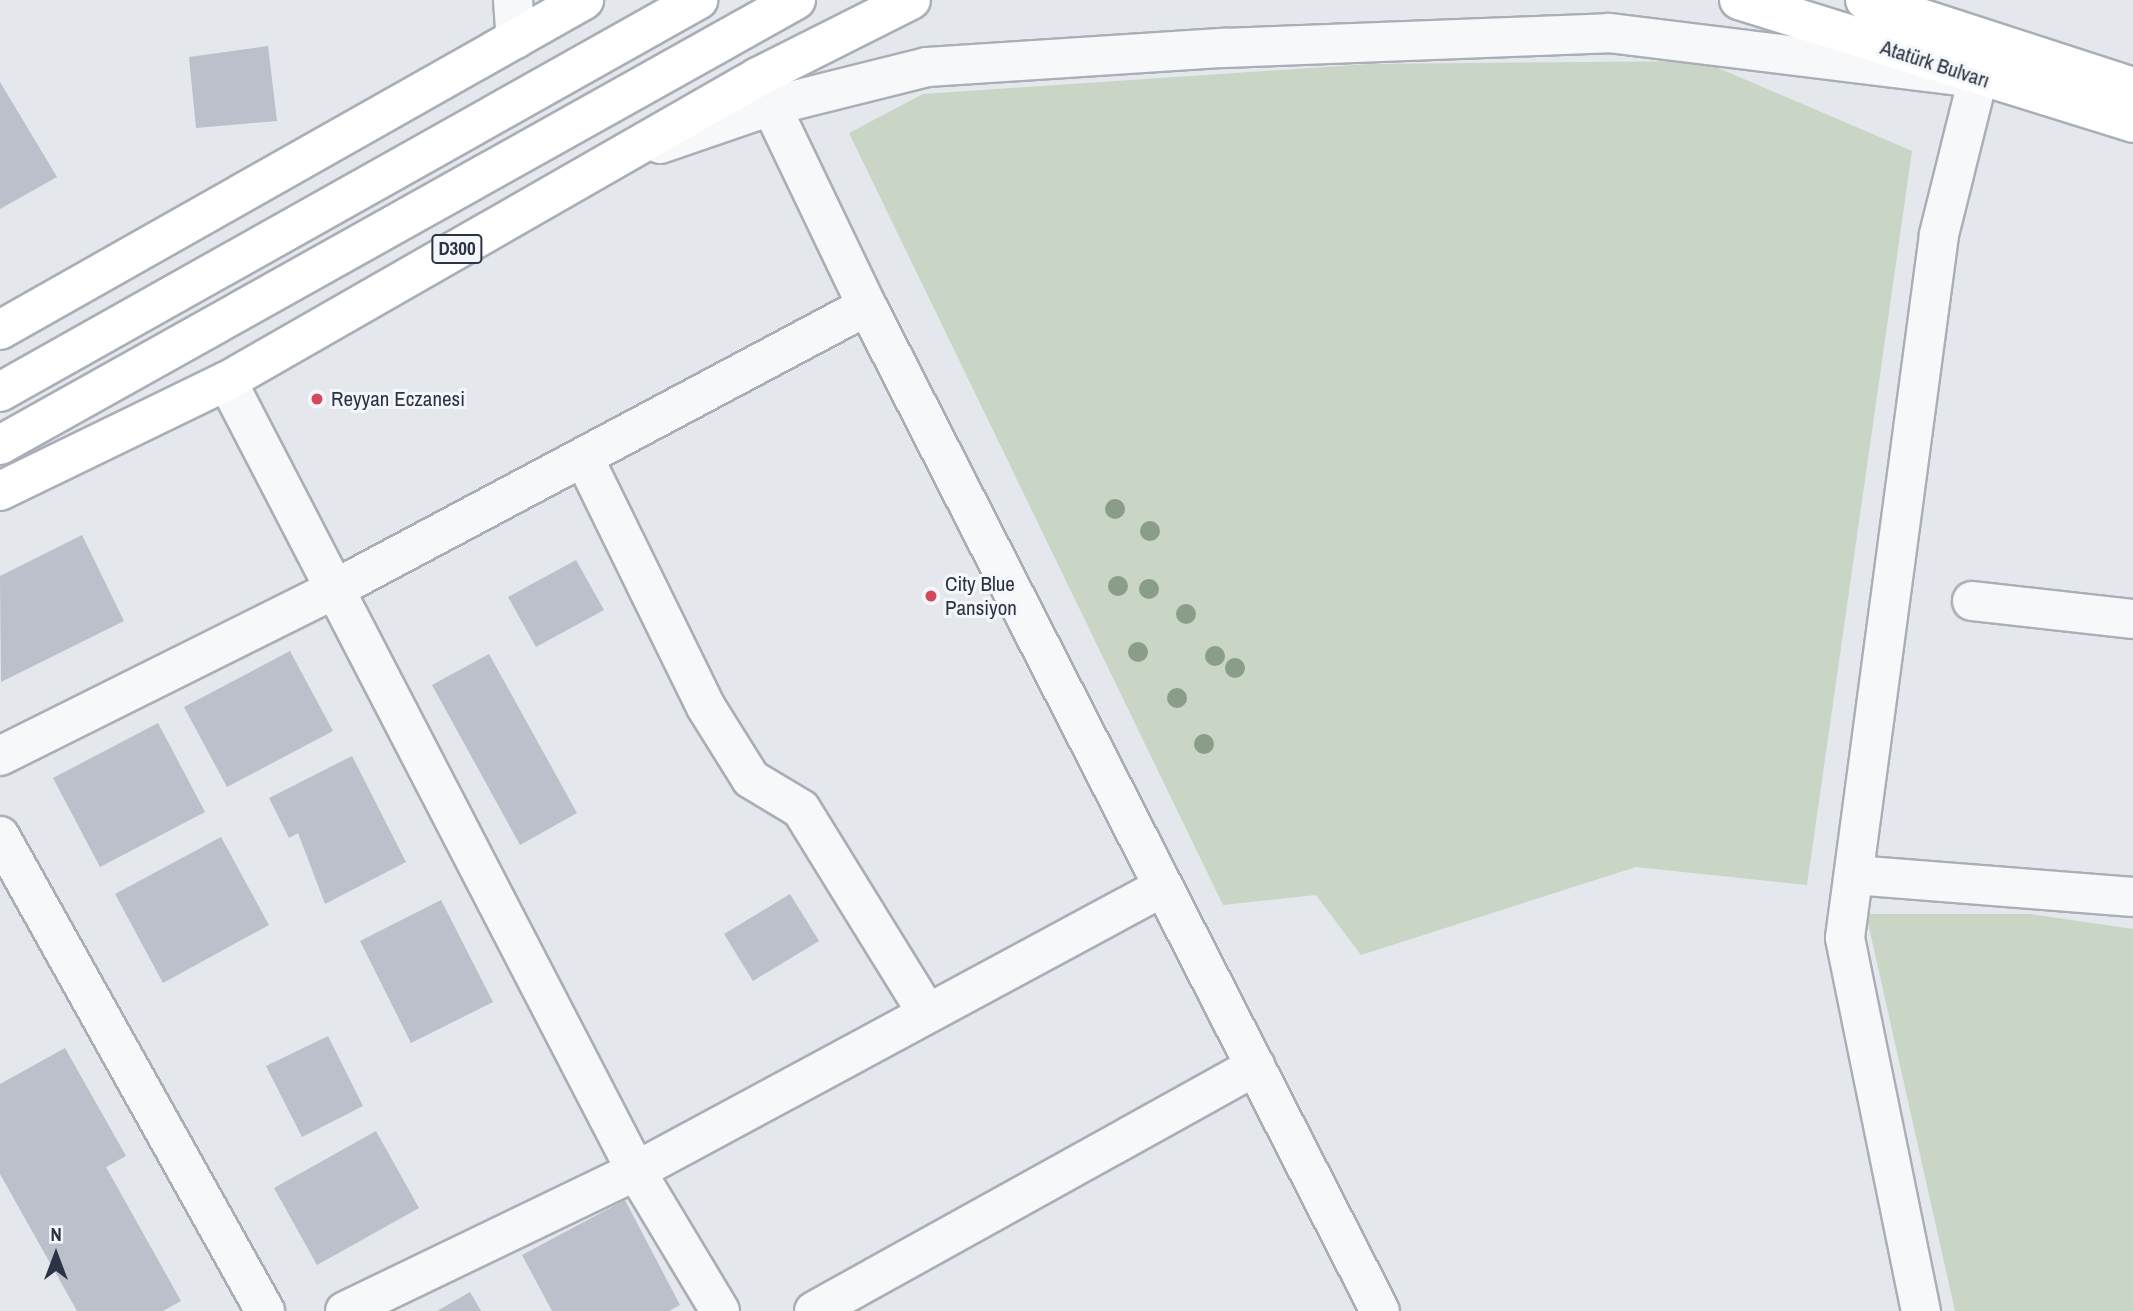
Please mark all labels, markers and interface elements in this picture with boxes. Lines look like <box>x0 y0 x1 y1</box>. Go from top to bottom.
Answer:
street label: Atatürk Bulvarı <box>1877 35 1993 93</box>
road number: D300 <box>431 233 483 264</box>
place label: Reyyan Eczanesi <box>331 386 465 412</box>
marker: Reyyan Eczanesi <box>309 391 325 407</box>
place label: City Blue Pansiyon <box>945 571 1017 621</box>
marker: City Blue Pansiyon <box>923 588 939 604</box>
north arrow <box>21 1220 91 1290</box>
text: N <box>50 1221 62 1247</box>

